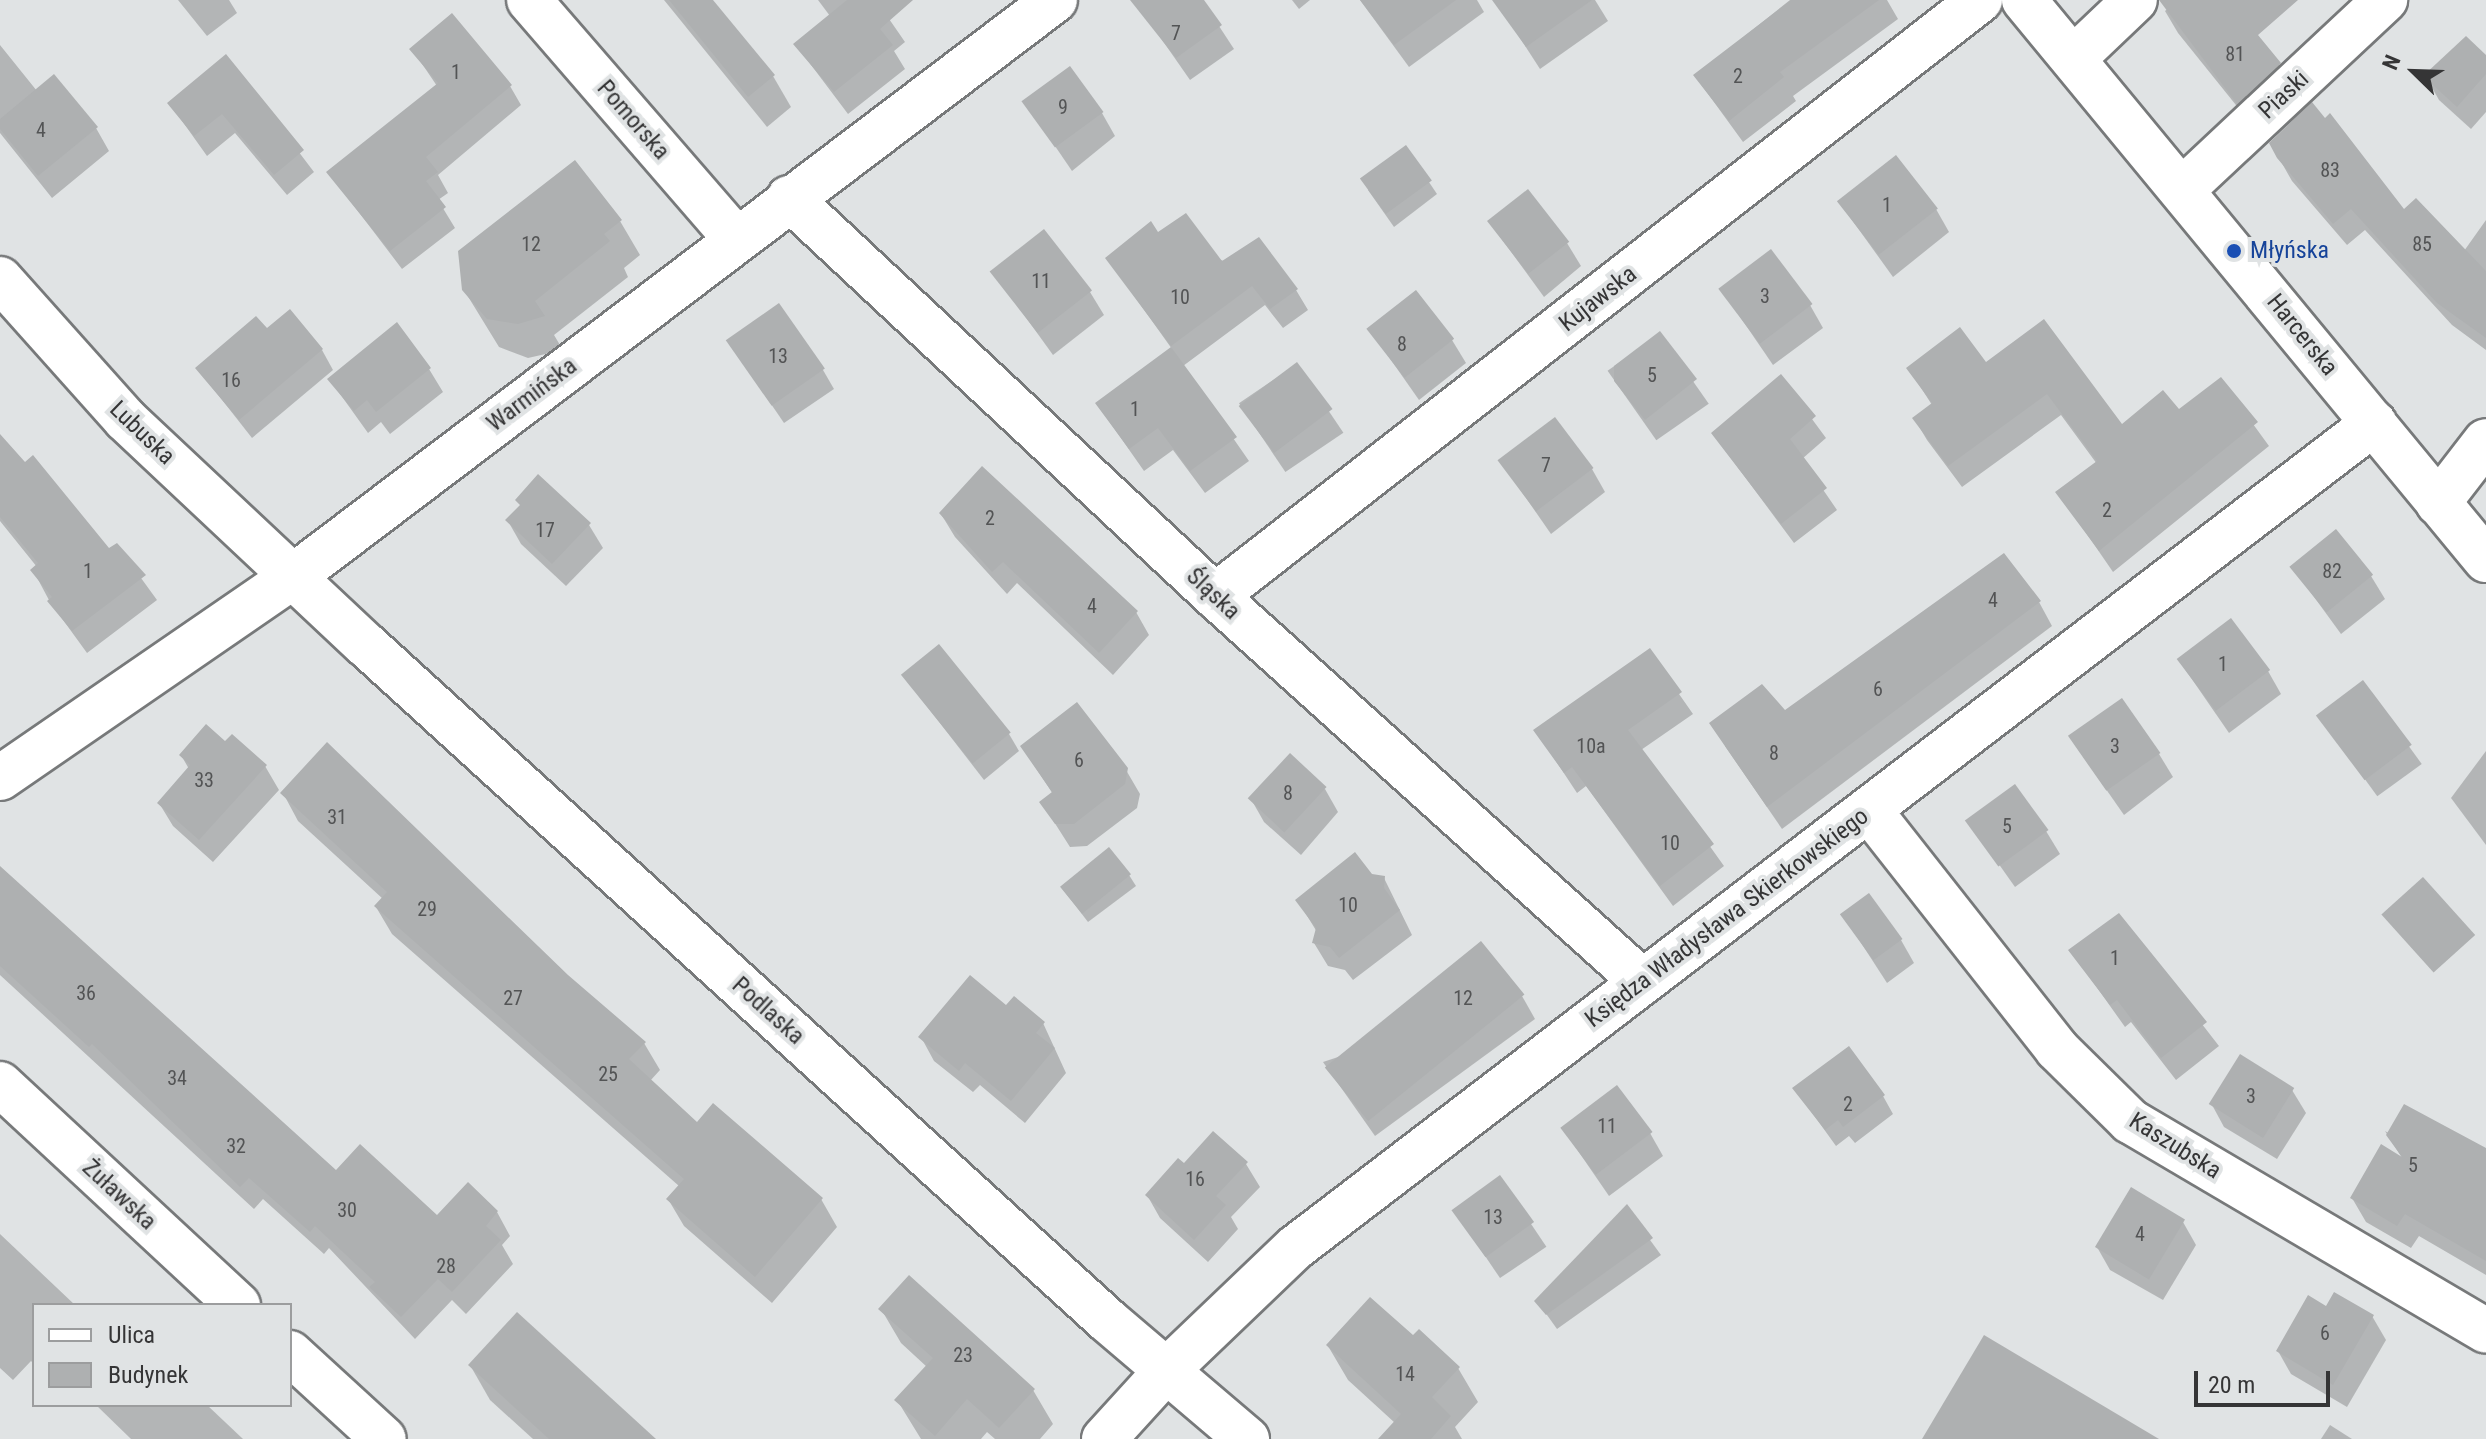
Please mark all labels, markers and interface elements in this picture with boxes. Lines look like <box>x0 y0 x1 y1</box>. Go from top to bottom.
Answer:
house number: 7 <box>1171 21 1181 45</box>
north arrow <box>2374 32 2454 112</box>
house number: 81 <box>2225 42 2245 66</box>
text: N <box>2377 51 2406 74</box>
house number: 1 <box>451 60 461 84</box>
house number: 2 <box>1733 64 1743 88</box>
street label: Piaski <box>2253 65 2315 125</box>
street label: Pomorska <box>591 74 675 166</box>
house number: 9 <box>1058 95 1068 119</box>
house number: 4 <box>36 118 46 142</box>
house number: 83 <box>2320 158 2340 182</box>
house number: 1 <box>1882 193 1892 217</box>
house number: 12 <box>521 232 541 256</box>
house number: 85 <box>2412 232 2432 256</box>
place label: Młyńska <box>2250 237 2329 265</box>
marker: Młyńska <box>2225 242 2243 260</box>
street label: Kujawska <box>1554 260 1642 338</box>
house number: 11 <box>1031 269 1051 293</box>
house number: 3 <box>1760 284 1770 308</box>
house number: 10 <box>1170 285 1190 309</box>
street label: Harcerska <box>2260 288 2344 382</box>
house number: 8 <box>1397 332 1407 356</box>
house number: 13 <box>768 344 788 368</box>
street label: Warmińska <box>481 352 583 438</box>
house number: 5 <box>1647 363 1657 387</box>
house number: 16 <box>221 368 241 392</box>
street label: Lubuska <box>104 395 180 471</box>
house number: 1 <box>1130 397 1140 421</box>
house number: 7 <box>1541 453 1551 477</box>
house number: 2 <box>2102 498 2112 522</box>
house number: 2 <box>985 506 995 530</box>
house number: 17 <box>535 518 555 542</box>
house number: 1 <box>83 559 93 583</box>
house number: 82 <box>2322 559 2342 583</box>
street label: Śląska <box>1180 562 1246 626</box>
house number: 4 <box>1988 588 1998 612</box>
house number: 4 <box>1087 594 1097 618</box>
house number: 1 <box>2218 652 2228 676</box>
house number: 6 <box>1873 677 1883 701</box>
house number: 10a <box>1576 734 1606 758</box>
house number: 3 <box>2110 734 2120 758</box>
house number: 8 <box>1769 741 1779 765</box>
house number: 6 <box>1074 748 1084 772</box>
house number: 33 <box>194 768 214 792</box>
house number: 8 <box>1283 781 1293 805</box>
street label: Księdza Władysława Skierkowskiego <box>1580 802 1874 1034</box>
house number: 31 <box>327 805 347 829</box>
house number: 5 <box>2002 814 2012 838</box>
house number: 10 <box>1660 831 1680 855</box>
house number: 10 <box>1338 893 1358 917</box>
house number: 29 <box>417 897 437 921</box>
house number: 1 <box>2110 946 2120 970</box>
street label: Podlaska <box>726 971 810 1051</box>
house number: 36 <box>76 981 96 1005</box>
house number: 27 <box>503 986 523 1010</box>
house number: 12 <box>1453 986 1473 1010</box>
house number: 25 <box>598 1062 618 1086</box>
house number: 34 <box>167 1066 187 1090</box>
house number: 3 <box>2246 1084 2256 1108</box>
house number: 2 <box>1843 1092 1853 1116</box>
street label: Kaszubska <box>2124 1107 2226 1185</box>
house number: 11 <box>1597 1114 1617 1138</box>
house number: 32 <box>226 1134 246 1158</box>
house number: 5 <box>2408 1153 2418 1177</box>
street label: Żuławska <box>76 1154 162 1236</box>
house number: 16 <box>1185 1167 1205 1191</box>
house number: 30 <box>337 1198 357 1222</box>
house number: 13 <box>1483 1205 1503 1229</box>
house number: 4 <box>2135 1222 2145 1246</box>
house number: 28 <box>436 1254 456 1278</box>
legend <box>32 1303 292 1407</box>
text: Ulica <box>108 1321 155 1349</box>
house number: 6 <box>2320 1321 2330 1345</box>
house number: 23 <box>953 1343 973 1367</box>
scale bar <box>2198 1355 2334 1405</box>
text: Budynek <box>108 1361 188 1389</box>
house number: 14 <box>1395 1362 1415 1386</box>
text: 20 m <box>2208 1371 2255 1399</box>

